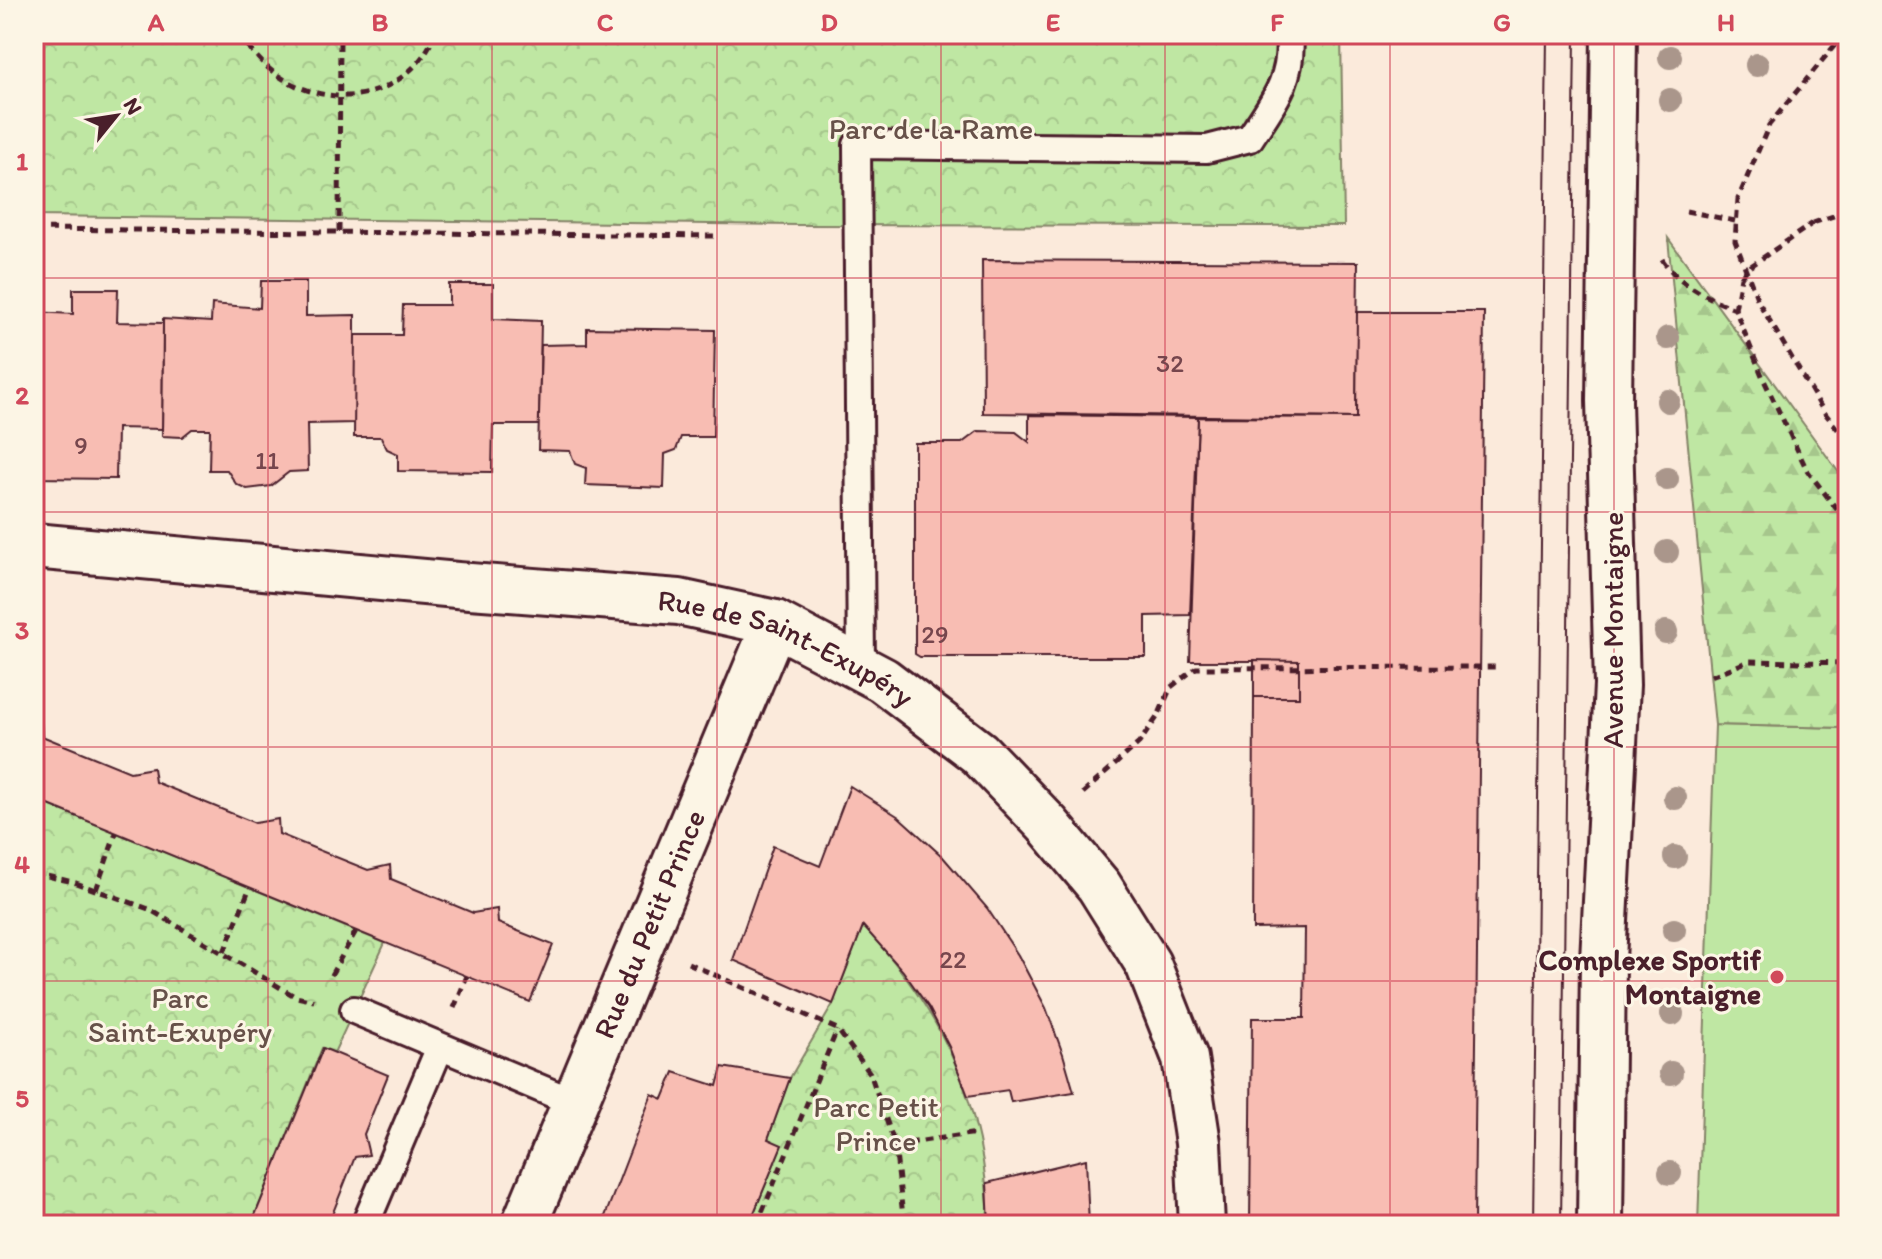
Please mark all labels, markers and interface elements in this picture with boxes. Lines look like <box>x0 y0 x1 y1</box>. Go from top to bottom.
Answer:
text: A <box>147 6 165 38</box>
text: B <box>372 6 389 38</box>
text: C <box>597 6 614 38</box>
text: D <box>820 6 838 38</box>
text: E <box>1046 6 1060 38</box>
text: F <box>1270 6 1284 38</box>
text: G <box>1493 6 1511 38</box>
text: H <box>1717 6 1735 38</box>
north arrow <box>76 76 156 156</box>
text: N <box>117 93 148 119</box>
park label: Parc de la Rame <box>829 110 1033 147</box>
text: 1 <box>16 145 28 177</box>
house number: 32 <box>1156 347 1184 379</box>
text: 2 <box>15 379 29 411</box>
house number: 9 <box>74 429 88 461</box>
house number: 11 <box>255 444 279 476</box>
street label: Avenue Montaigne <box>1594 512 1631 748</box>
street label: Rue de Saint-Exupéry <box>656 581 922 715</box>
text: 3 <box>15 614 29 646</box>
house number: 29 <box>921 618 949 650</box>
street label: Rue du Petit Prince <box>585 804 713 1044</box>
text: 4 <box>14 848 30 880</box>
place label: Complexe Sportif Montaigne <box>1538 941 1762 1012</box>
house number: 22 <box>939 943 967 975</box>
marker: Complexe Sportif Montaigne <box>1768 968 1786 986</box>
park label: Parc Saint-Exupéry <box>88 979 272 1050</box>
text: 5 <box>15 1082 29 1114</box>
park label: Parc Petit Prince <box>813 1088 939 1159</box>

